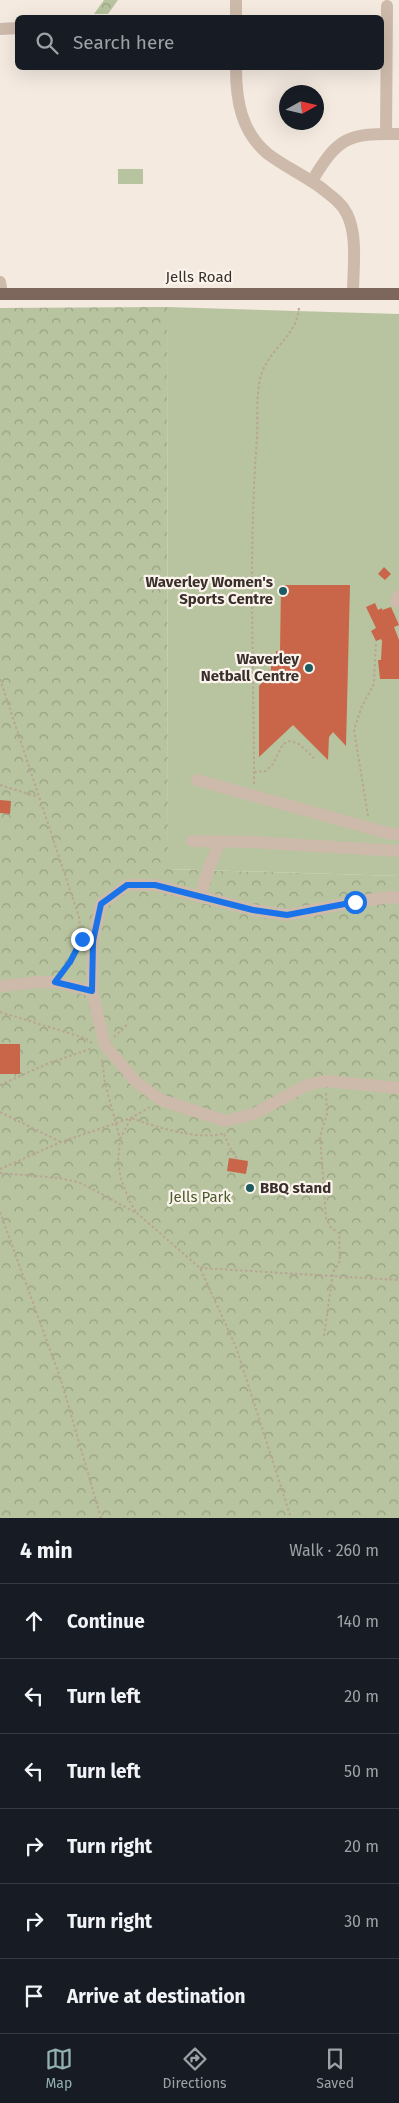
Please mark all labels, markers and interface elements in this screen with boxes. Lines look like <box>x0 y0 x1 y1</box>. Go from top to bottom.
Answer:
search box <box>15 15 384 70</box>
icon: search <box>33 29 61 57</box>
text: Search here <box>73 31 174 54</box>
north arrow <box>279 85 324 130</box>
street label: Jells Road <box>165 268 233 286</box>
place label: Waverley Women's Sports Centre <box>146 573 273 608</box>
marker: Waverley Women's Sports Centre <box>277 585 289 597</box>
place label: Waverley Netball Centre <box>201 650 299 685</box>
marker: Waverley Netball Centre <box>303 662 315 674</box>
route start <box>344 891 367 914</box>
route end <box>71 928 94 951</box>
place label: BBQ stand <box>260 1179 331 1197</box>
marker: BBQ stand <box>244 1182 256 1194</box>
park label: Jells Park <box>169 1188 231 1206</box>
text: 4 min <box>20 1538 73 1564</box>
text: Walk · 260 m <box>289 1541 379 1560</box>
icon: ahead <box>20 1607 48 1635</box>
text: Continue <box>67 1610 145 1633</box>
text: 140 m <box>337 1612 379 1631</box>
icon: left <box>20 1682 48 1710</box>
text: Turn left <box>67 1685 141 1708</box>
text: 20 m <box>344 1687 379 1706</box>
icon: left <box>20 1757 48 1785</box>
text: Turn left <box>67 1760 141 1783</box>
text: 50 m <box>344 1762 379 1781</box>
icon: right <box>20 1832 48 1860</box>
text: Turn right <box>67 1835 152 1858</box>
text: 20 m <box>344 1837 379 1856</box>
icon: right <box>20 1907 48 1935</box>
text: Turn right <box>67 1910 152 1933</box>
text: 30 m <box>344 1912 379 1931</box>
icon: arrive <box>20 1982 48 2010</box>
text: Arrive at destination <box>67 1985 246 2008</box>
tab: Map <box>45 2045 73 2092</box>
tab: Directions <box>162 2045 227 2092</box>
tab: Saved <box>316 2045 354 2092</box>

